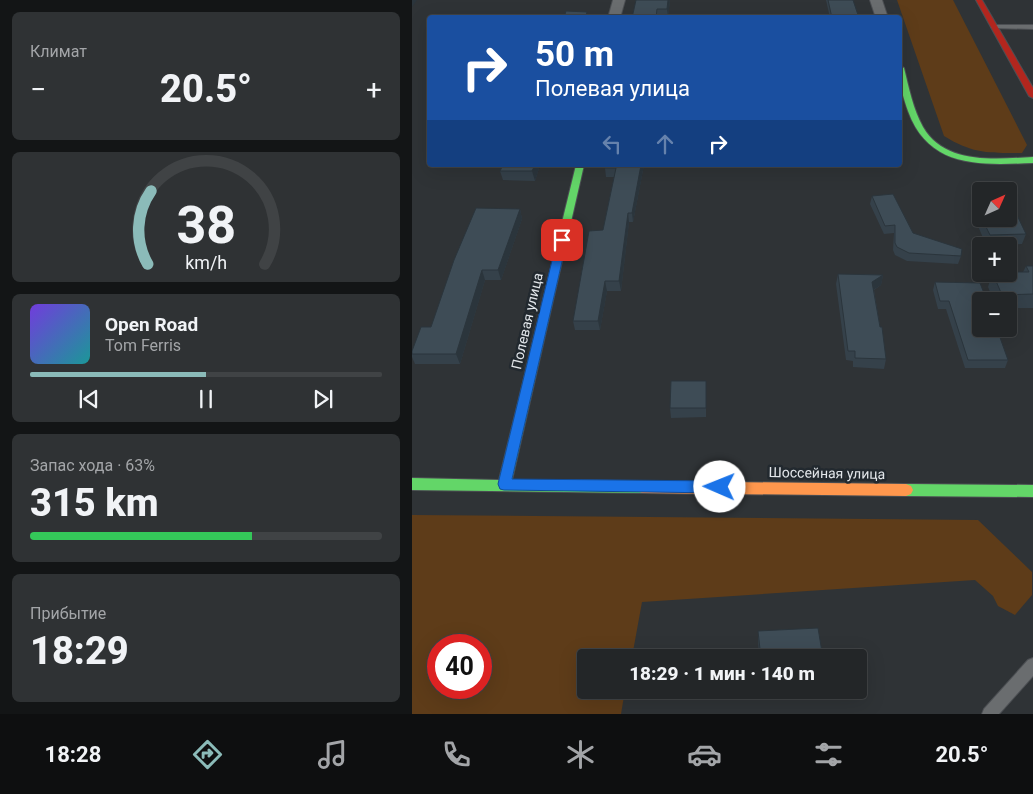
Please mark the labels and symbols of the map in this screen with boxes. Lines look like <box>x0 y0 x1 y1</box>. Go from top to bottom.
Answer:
north arrow <box>972 182 1017 228</box>
pin <box>541 219 583 261</box>
street label: Полевая улица <box>508 271 546 371</box>
position arrow <box>693 460 745 512</box>
street label: Шоссейная улица <box>769 464 885 482</box>
speed limit sign: 40 <box>427 634 492 699</box>

